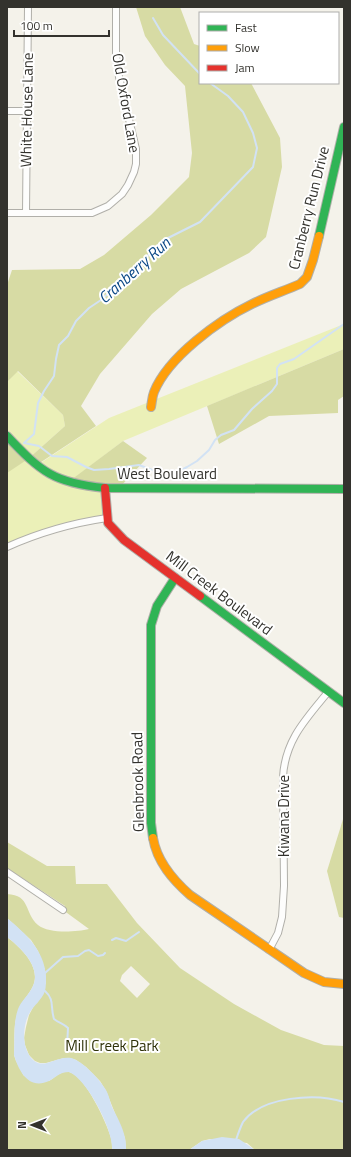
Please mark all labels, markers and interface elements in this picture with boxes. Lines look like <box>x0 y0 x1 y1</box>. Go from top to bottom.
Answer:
scale bar <box>14 12 109 38</box>
legend <box>199 12 339 84</box>
text: 100 m <box>20 16 53 35</box>
text: Fast <box>235 18 258 37</box>
text: Slow <box>235 38 260 57</box>
street label: Old Oxford Lane <box>106 51 147 154</box>
street label: White House Lane <box>14 52 39 168</box>
text: Jam <box>235 58 255 77</box>
street label: Cranberry Run Drive <box>282 144 335 272</box>
water label: Cranberry Run <box>92 230 176 309</box>
street label: West Boulevard <box>117 462 217 485</box>
street label: Mill Creek Boulevard <box>161 545 278 640</box>
street label: Glenbrook Road <box>125 732 150 832</box>
street label: Kiwana Drive <box>272 775 295 857</box>
park label: Mill Creek Park <box>65 1034 159 1057</box>
north arrow <box>12 1105 52 1145</box>
text: N <box>14 1121 30 1129</box>

